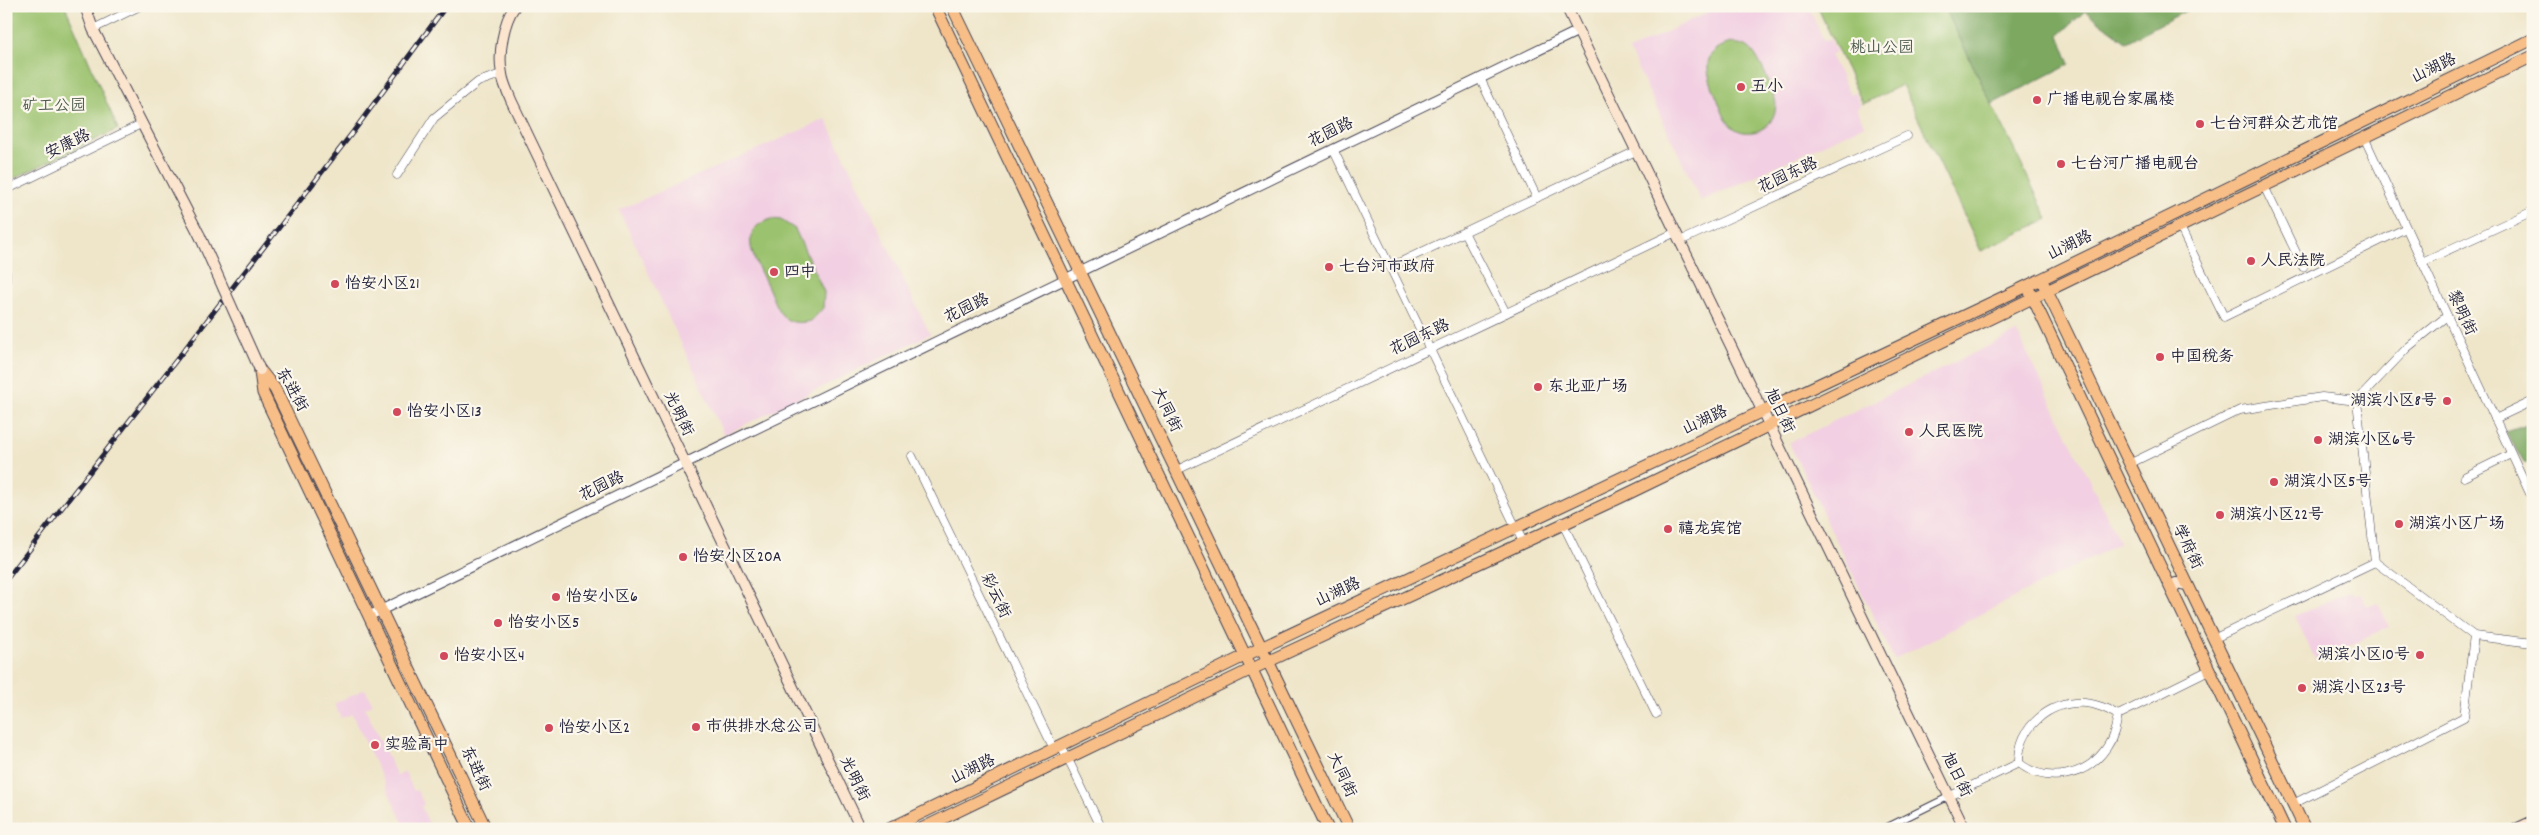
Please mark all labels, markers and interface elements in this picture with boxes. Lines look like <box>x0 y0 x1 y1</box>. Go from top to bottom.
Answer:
park label: 桃山公园 <box>1850 37 1914 60</box>
street label: 山湖路 <box>2407 48 2461 90</box>
place label: 五小 <box>1751 76 1783 99</box>
marker: 五小 <box>1735 81 1747 93</box>
place label: 广播电视台家属楼 <box>2047 89 2175 112</box>
marker: 广播电视台家属楼 <box>2031 94 2043 106</box>
park label: 矿工公园 <box>22 95 86 118</box>
street label: 花园路 <box>1304 112 1358 154</box>
place label: 七台河群众艺术馆 <box>2210 113 2338 136</box>
marker: 七台河群众艺术馆 <box>2194 118 2206 130</box>
street label: 安康路 <box>41 124 95 166</box>
street label: 花园东路 <box>1754 152 1822 200</box>
place label: 七台河广播电视台 <box>2071 153 2199 176</box>
marker: 七台河广播电视台 <box>2055 158 2067 170</box>
street label: 山湖路 <box>2043 225 2097 267</box>
place label: 人民法院 <box>2261 250 2325 273</box>
marker: 人民法院 <box>2245 255 2257 267</box>
place label: 七台河市政府 <box>1339 256 1435 279</box>
place label: 四中 <box>784 261 816 284</box>
marker: 七台河市政府 <box>1323 261 1335 273</box>
marker: 四中 <box>768 266 780 278</box>
place label: 怡安小区21 <box>345 273 420 296</box>
marker: 怡安小区21 <box>329 278 341 290</box>
street label: 黎明街 <box>2440 286 2482 340</box>
street label: 花园路 <box>940 288 994 330</box>
street label: 花园东路 <box>1386 314 1454 362</box>
place label: 中国税务 <box>2170 346 2234 369</box>
marker: 中国税务 <box>2154 351 2166 363</box>
street label: 东进街 <box>269 363 313 417</box>
place label: 东北亚广场 <box>1548 376 1628 399</box>
marker: 东北亚广场 <box>1532 381 1544 393</box>
street label: 大同街 <box>1145 383 1187 437</box>
street label: 旭日街 <box>1758 384 1800 438</box>
street label: 光明街 <box>657 387 699 441</box>
place label: 湖滨小区8号 <box>2351 390 2437 413</box>
marker: 湖滨小区8号 <box>2441 395 2453 407</box>
street label: 山湖路 <box>1678 400 1732 442</box>
place label: 怡安小区13 <box>407 401 482 424</box>
marker: 怡安小区13 <box>391 406 403 418</box>
place label: 人民医院 <box>1919 421 1983 444</box>
marker: 人民医院 <box>1903 426 1915 438</box>
place label: 湖滨小区6号 <box>2328 429 2416 452</box>
marker: 湖滨小区6号 <box>2312 434 2324 446</box>
street label: 花园路 <box>575 466 629 508</box>
place label: 湖滨小区5号 <box>2284 471 2371 494</box>
marker: 湖滨小区5号 <box>2268 476 2280 488</box>
place label: 湖滨小区22号 <box>2230 504 2324 527</box>
marker: 湖滨小区22号 <box>2214 509 2226 521</box>
place label: 湖滨小区广场 <box>2409 513 2505 536</box>
place label: 禧龙宾馆 <box>1678 518 1742 541</box>
marker: 湖滨小区广场 <box>2393 518 2405 530</box>
street label: 学府街 <box>2166 520 2208 574</box>
marker: 禧龙宾馆 <box>1662 523 1674 535</box>
place label: 怡安小区20A <box>693 546 782 569</box>
marker: 怡安小区20A <box>677 551 689 563</box>
street label: 彩云街 <box>974 569 1016 623</box>
street label: 山湖路 <box>1311 572 1365 614</box>
place label: 怡安小区6 <box>566 586 638 609</box>
marker: 怡安小区6 <box>550 591 562 603</box>
place label: 怡安小区5 <box>508 612 579 635</box>
marker: 怡安小区5 <box>492 617 504 629</box>
place label: 湖滨小区10号 <box>2318 644 2410 667</box>
place label: 怡安小区4 <box>454 645 525 668</box>
marker: 湖滨小区10号 <box>2414 649 2426 661</box>
marker: 怡安小区4 <box>438 650 450 662</box>
place label: 湖滨小区23号 <box>2312 677 2406 700</box>
marker: 湖滨小区23号 <box>2296 682 2308 694</box>
place label: 市供排水总公司 <box>706 716 818 739</box>
place label: 怡安小区2 <box>559 717 630 740</box>
marker: 市供排水总公司 <box>690 721 702 733</box>
marker: 怡安小区2 <box>543 722 555 734</box>
place label: 实验高中 <box>385 734 449 757</box>
marker: 实验高中 <box>369 739 381 751</box>
street label: 东进街 <box>454 742 496 796</box>
street label: 大同街 <box>1320 748 1362 802</box>
street label: 旭日街 <box>1935 748 1977 802</box>
street label: 山湖路 <box>946 749 1000 791</box>
street label: 光明街 <box>833 752 875 806</box>

